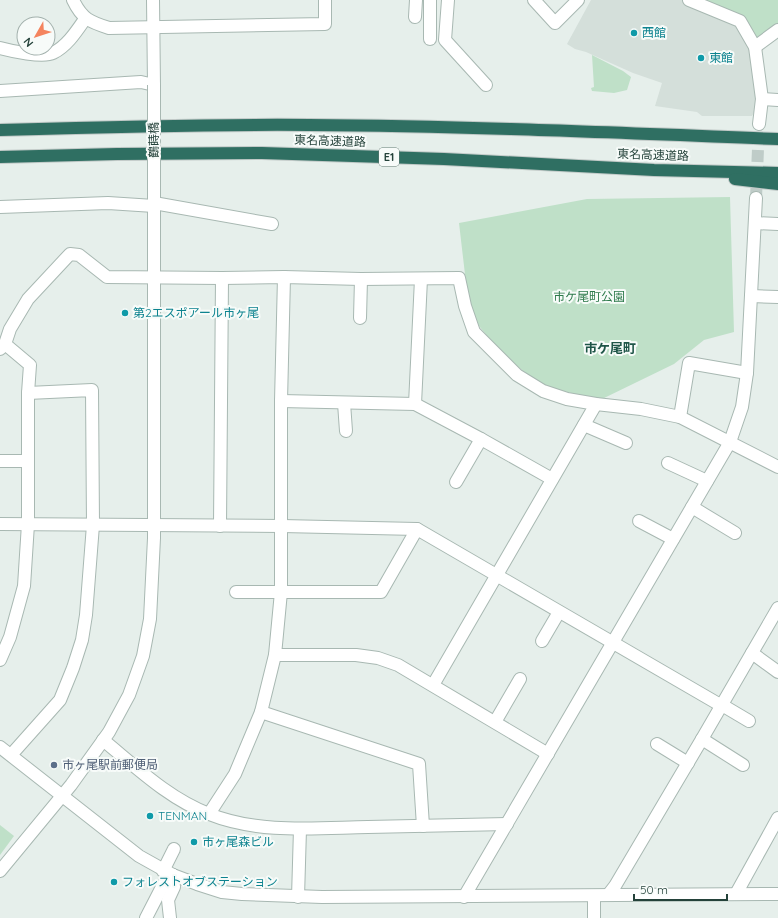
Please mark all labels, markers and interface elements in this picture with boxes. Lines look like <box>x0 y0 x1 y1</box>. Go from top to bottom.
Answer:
north arrow <box>16 16 56 56</box>
place label: 西館 <box>642 25 666 40</box>
marker: 西館 <box>629 28 639 38</box>
text: N <box>20 35 36 50</box>
place label: 東館 <box>709 50 733 65</box>
marker: 東館 <box>696 53 706 63</box>
street label: 鶴蒔橋 <box>146 122 161 158</box>
street label: 東名高速道路 <box>294 132 366 149</box>
street label: 東名高速道路 <box>617 146 689 163</box>
road number: E1 <box>379 148 399 166</box>
park label: 市ケ尾町公園 <box>553 289 625 304</box>
place label: 第2エスポアール市ヶ尾 <box>133 305 259 320</box>
marker: 第2エスポアール市ヶ尾 <box>120 308 130 318</box>
district label: 市ケ尾町 <box>584 340 636 356</box>
place label: 市ヶ尾駅前郵便局 <box>62 757 158 772</box>
marker: 市ヶ尾駅前郵便局 <box>49 760 59 770</box>
place label: TENMAN <box>158 808 207 823</box>
marker: TENMAN <box>145 811 155 821</box>
place label: 市ヶ尾森ビル <box>202 834 274 849</box>
marker: 市ヶ尾森ビル <box>189 837 199 847</box>
place label: フォレストオブステーション <box>122 874 278 889</box>
scale bar <box>634 876 727 902</box>
marker: フォレストオブステーション <box>109 877 119 887</box>
text: 50 m <box>640 882 668 897</box>

